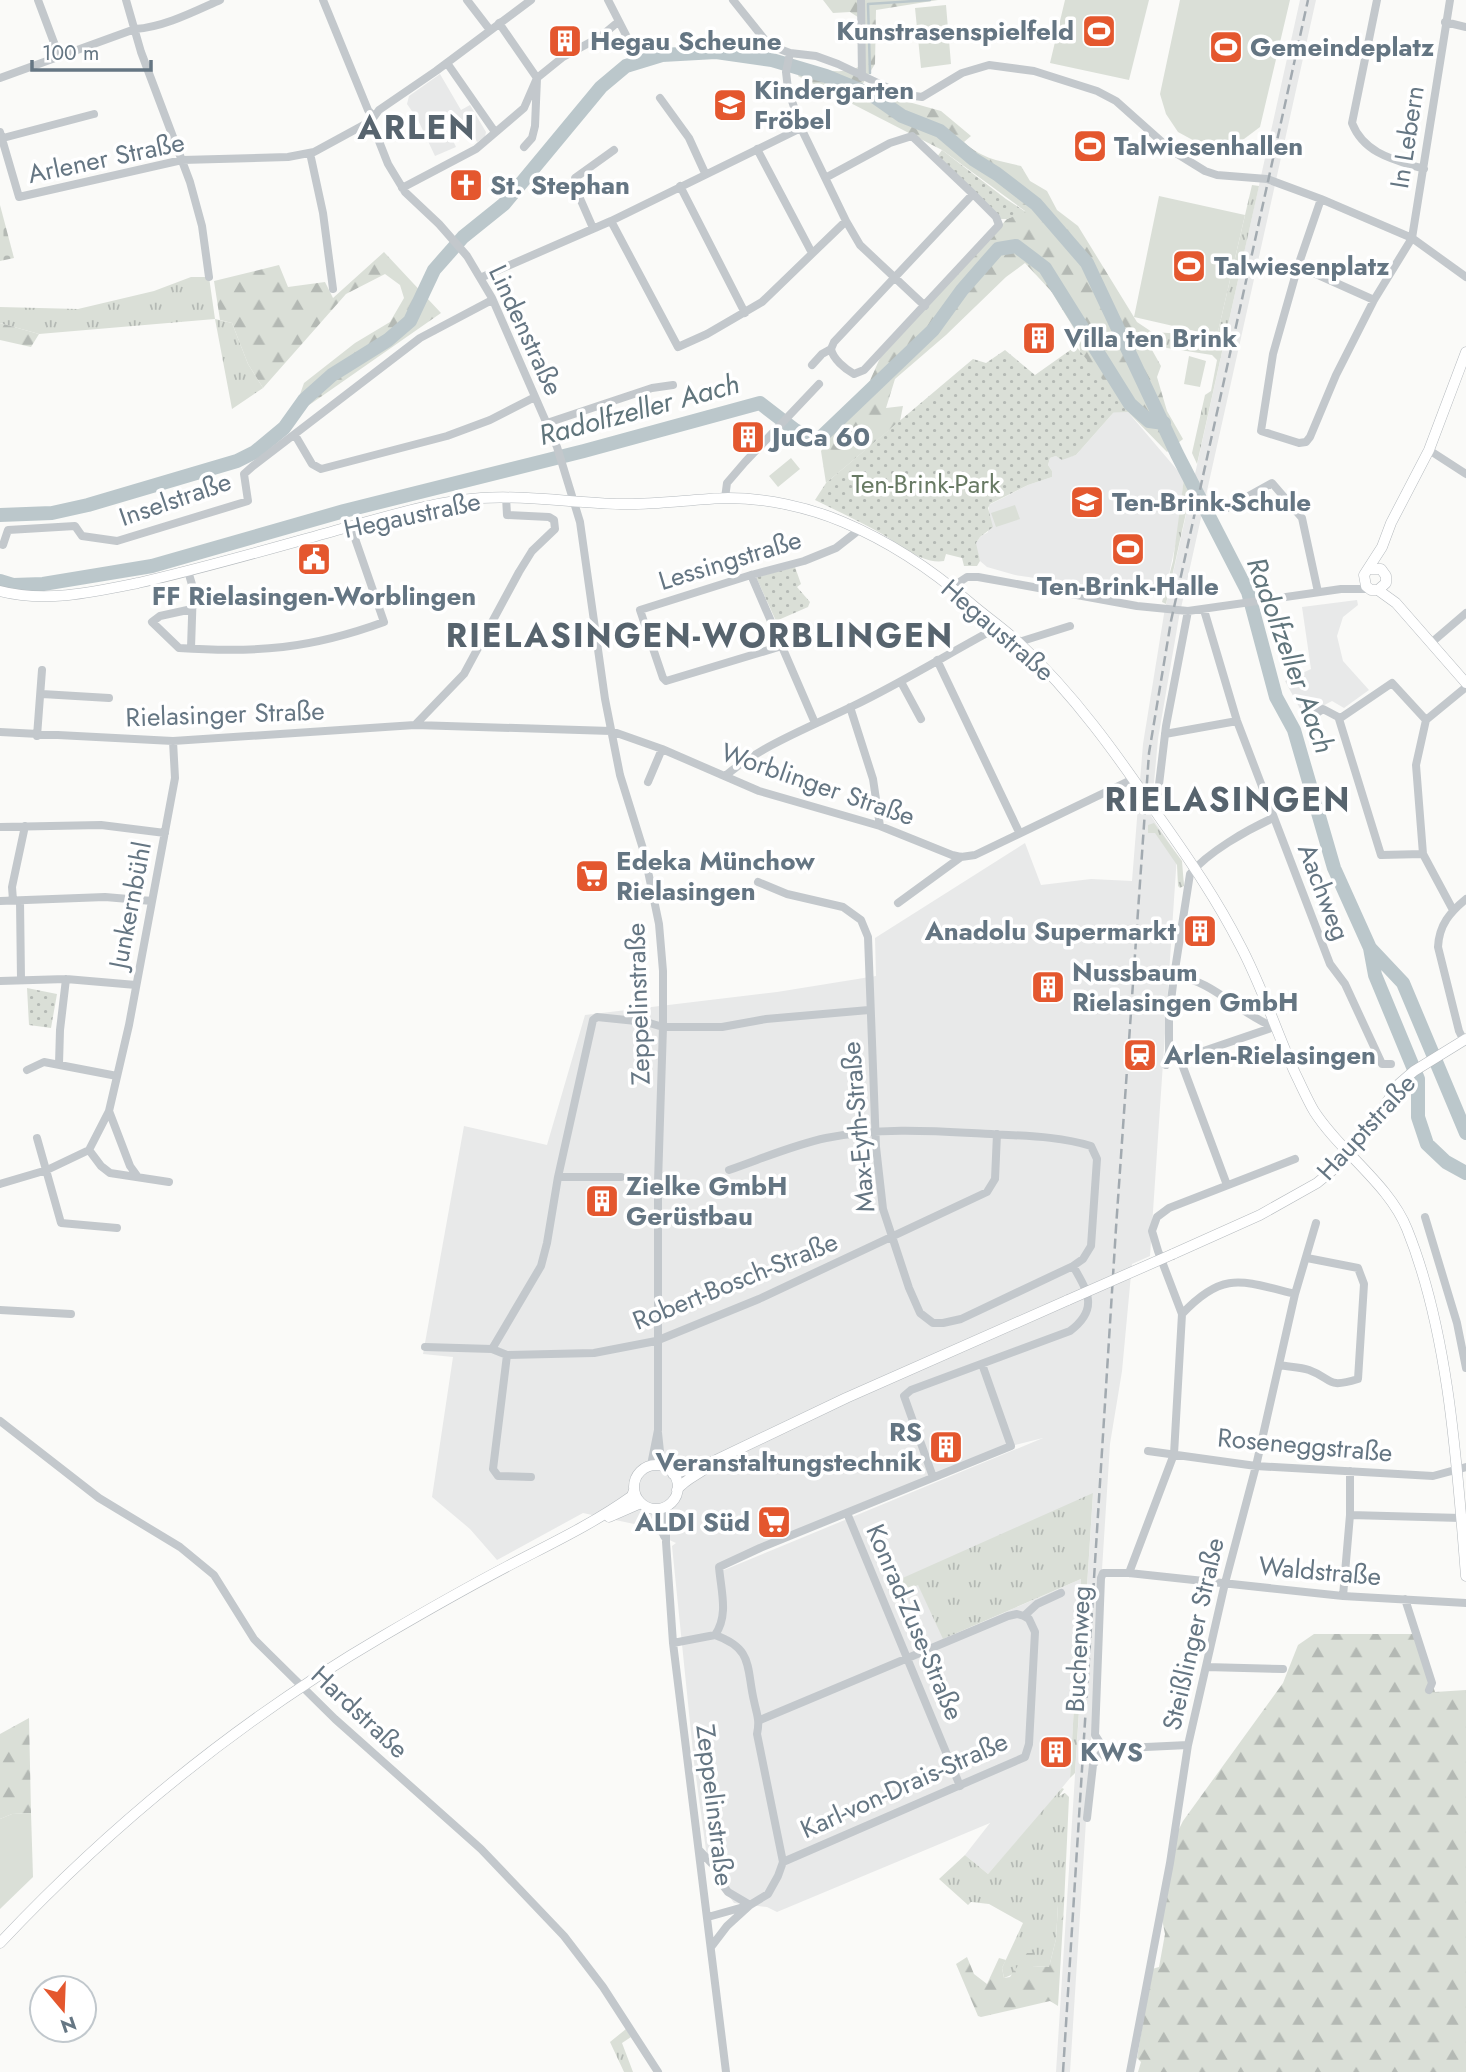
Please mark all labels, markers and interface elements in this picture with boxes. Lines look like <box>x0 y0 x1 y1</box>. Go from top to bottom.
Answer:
place label: Kunstrasenspielfeld <box>836 12 1074 50</box>
sports icon: Kunstrasenspielfeld <box>1080 12 1118 50</box>
building icon: Hegau Scheune <box>546 22 584 60</box>
place label: Hegau Scheune <box>590 22 782 60</box>
scale bar <box>32 28 150 72</box>
sports icon: Gemeindeplatz <box>1207 28 1245 66</box>
place label: Gemeindeplatz <box>1250 28 1435 66</box>
text: 100 m <box>42 38 99 68</box>
place label: Kindergarten Fröbel <box>754 71 914 139</box>
street label: In Lebern <box>1380 83 1434 191</box>
school or university icon: Kindergarten Fröbel <box>711 86 749 124</box>
district label: ARLEN <box>356 104 477 151</box>
street label: Arlener Straße <box>24 123 188 193</box>
sports icon: Talwiesenhallen <box>1071 127 1109 165</box>
place label: Talwiesenhallen <box>1114 127 1303 165</box>
church icon: St. Stephan <box>447 166 485 204</box>
place label: St. Stephan <box>490 166 630 204</box>
sports icon: Talwiesenplatz <box>1170 247 1208 285</box>
place label: Talwiesenplatz <box>1214 247 1390 285</box>
street label: Lindenstraße <box>479 258 573 402</box>
building icon: Villa ten Brink <box>1020 319 1058 357</box>
place label: Villa ten Brink <box>1063 319 1237 357</box>
water label: Radolfzeller Aach <box>534 363 744 456</box>
building icon: JuCa 60 <box>729 418 767 456</box>
place label: JuCa 60 <box>767 418 870 456</box>
street label: Inselstraße <box>114 462 236 536</box>
park label: Ten-Brink-Park <box>851 465 1001 503</box>
street label: Hegaustraße <box>340 482 484 548</box>
school or university icon: Ten-Brink-Schule <box>1068 483 1106 521</box>
place label: Ten-Brink-Schule <box>1112 483 1311 521</box>
street label: Lessingstraße <box>654 520 806 600</box>
sports icon: Ten-Brink-Halle <box>1109 530 1147 568</box>
public building icon: FF Rielasingen-Worblingen <box>295 540 333 578</box>
water label: Radolfzeller Aach <box>1236 551 1345 759</box>
place label: Ten-Brink-Halle <box>1037 567 1219 605</box>
street label: Hegaustraße <box>933 570 1063 690</box>
place label: FF Rielasingen-Worblingen <box>152 577 476 615</box>
district label: RIELASINGEN-WORBLINGEN <box>446 612 954 659</box>
street label: Rielasinger Straße <box>125 692 325 736</box>
street label: Worblinger Straße <box>716 733 920 835</box>
district label: RIELASINGEN <box>1105 776 1351 823</box>
street label: Junkernbühl <box>99 838 161 975</box>
street label: Aachweg <box>1288 838 1360 946</box>
place label: Edeka Münchow Rielasingen <box>616 842 815 910</box>
supermarket icon: Edeka Münchow Rielasingen <box>573 857 611 895</box>
place label: Anadolu Supermarkt <box>924 912 1177 950</box>
building icon: Anadolu Supermarkt <box>1181 912 1219 950</box>
street label: Zeppelinstraße <box>616 922 660 1086</box>
place label: Nussbaum Rielasingen GmbH <box>1072 953 1298 1021</box>
building icon: Nussbaum Rielasingen GmbH <box>1029 968 1067 1006</box>
station icon: Arlen-Rielasingen <box>1121 1036 1159 1074</box>
place label: Arlen-Rielasingen <box>1163 1036 1376 1074</box>
street label: Max-Eyth-Straße <box>832 1040 884 1214</box>
street label: Hauptstraße <box>1308 1065 1424 1189</box>
place label: Zielke GmbH Gerüstbau <box>626 1167 788 1235</box>
building icon: Zielke GmbH Gerüstbau <box>583 1182 621 1220</box>
street label: Robert-Bosch-Straße <box>627 1222 843 1340</box>
place label: RS Veranstaltungstechnik <box>654 1413 922 1481</box>
street label: Roseneggstraße <box>1216 1418 1394 1472</box>
building icon: RS Veranstaltungstechnik <box>927 1428 965 1466</box>
place label: ALDI Süd <box>634 1503 750 1541</box>
supermarket icon: ALDI Süd <box>755 1503 793 1541</box>
street label: Konrad-Zuse-Straße <box>857 1518 973 1726</box>
street label: Steißlinger Straße <box>1152 1534 1234 1734</box>
street label: Waldstraße <box>1257 1547 1383 1595</box>
street label: Buchenweg <box>1056 1585 1100 1713</box>
street label: Hardstraße <box>303 1657 417 1767</box>
street label: Zeppelinstraße <box>686 1722 744 1888</box>
street label: Karl-von-Drais-Straße <box>794 1722 1014 1848</box>
building icon: KWS <box>1037 1733 1075 1771</box>
place label: KWS <box>1080 1733 1143 1771</box>
north arrow <box>28 1974 98 2044</box>
text: N <box>57 2009 80 2040</box>

